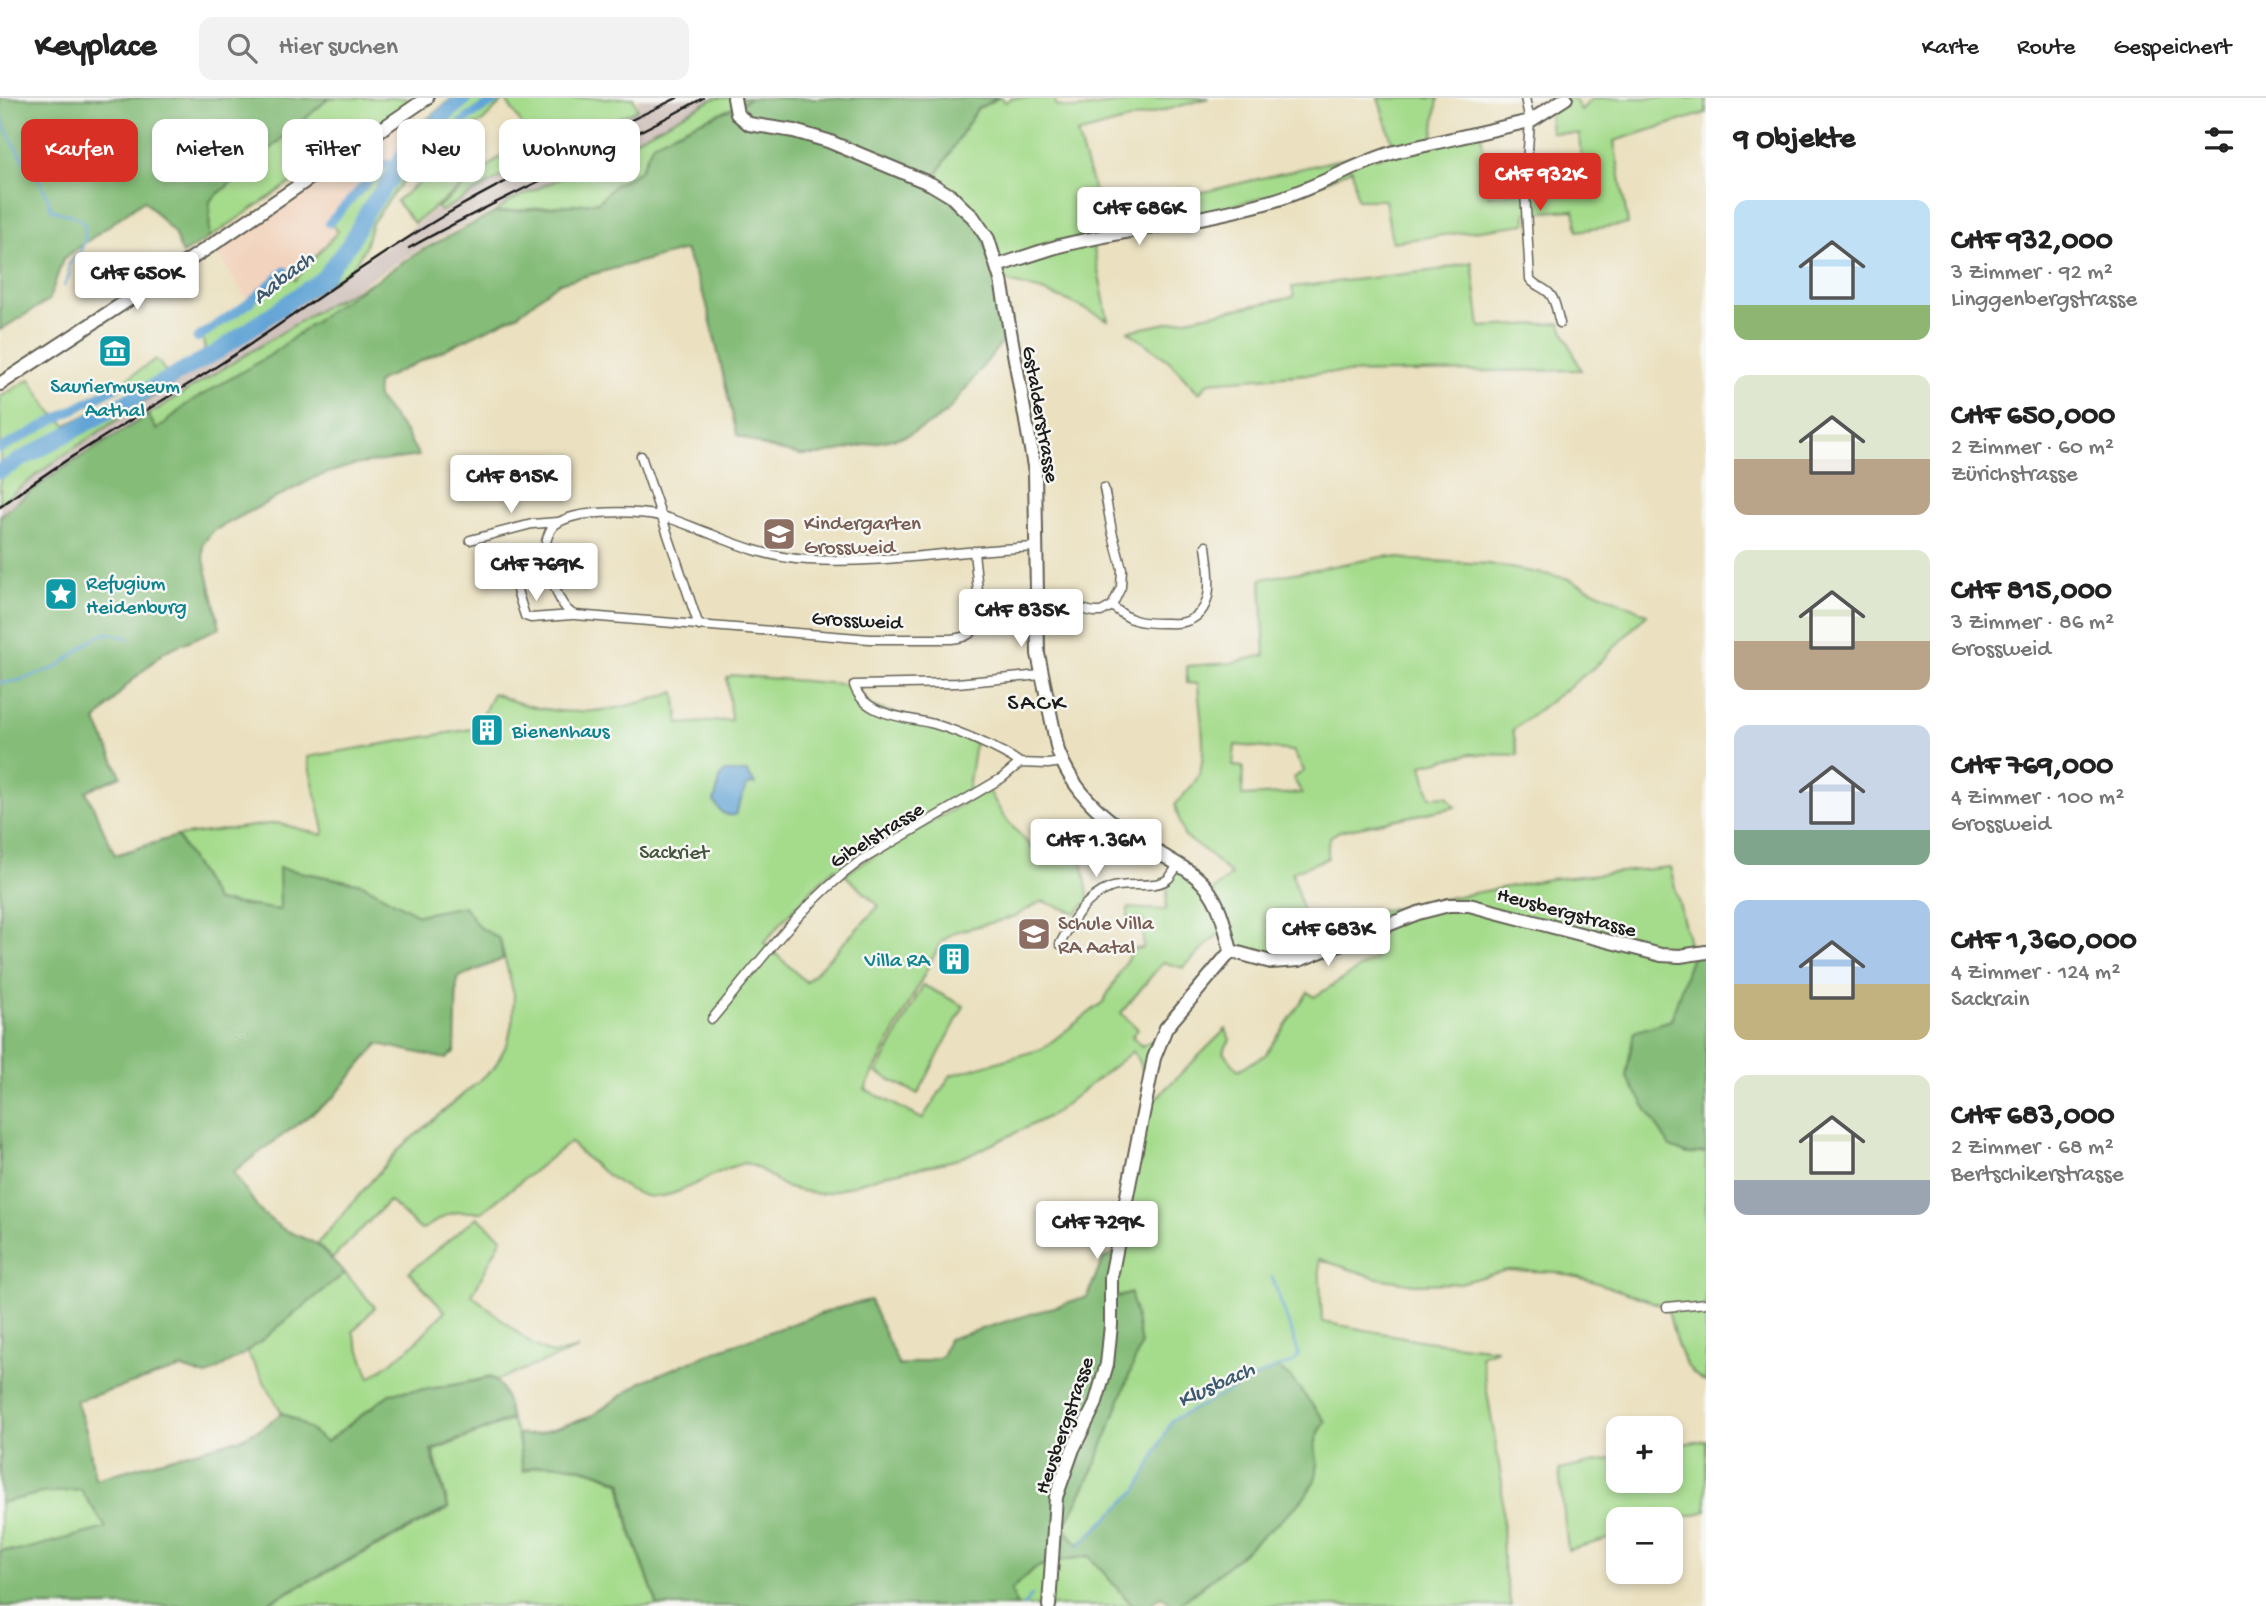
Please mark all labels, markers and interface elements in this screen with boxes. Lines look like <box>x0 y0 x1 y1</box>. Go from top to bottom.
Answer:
search box <box>199 17 689 80</box>
text: Keyplace <box>35 29 157 67</box>
icon: search <box>223 29 261 67</box>
text: Hier suchen <box>279 33 398 64</box>
text: Karte <box>1922 34 1979 63</box>
text: Route <box>2017 34 2076 63</box>
text: Gespeichert <box>2114 34 2231 63</box>
chip: Kaufen <box>21 119 138 182</box>
chip: Mieten <box>152 119 268 182</box>
chip: Filter <box>282 119 383 182</box>
chip: Neu <box>397 119 485 182</box>
chip: Wohnung <box>499 119 640 182</box>
icon: filters <box>2200 121 2238 159</box>
text: 9 Objekte <box>1734 123 1855 158</box>
pin: CHF 932K <box>1468 153 1612 213</box>
text: CHF 932K <box>1495 162 1585 189</box>
pin: CHF 686K <box>1067 188 1211 247</box>
text: CHF 686K <box>1093 196 1185 223</box>
text: CHF 932,000 <box>1951 225 2113 260</box>
icon: home <box>1790 228 1874 312</box>
water label: Aabach <box>248 246 321 311</box>
pin: CHF 650K <box>65 252 209 312</box>
text: 3 Zimmer · 92 m² <box>1951 260 2113 287</box>
text: CHF 650K <box>91 261 183 288</box>
text: Linggenbergstrasse <box>1951 287 2137 314</box>
museum icon: Sauriermuseum Aathal <box>96 332 134 370</box>
street label: Gstalderstrasse <box>1014 344 1063 486</box>
place label: Sauriermuseum Aathal <box>50 376 180 425</box>
text: CHF 650,000 <box>1951 400 2115 435</box>
icon: home <box>1790 403 1874 487</box>
text: 2 Zimmer · 60 m² <box>1951 435 2114 462</box>
pin: CHF 815K <box>439 456 583 515</box>
text: Zürichstrasse <box>1951 462 2078 489</box>
text: CHF 815K <box>466 464 556 491</box>
place label: Kindergarten Grossweid <box>804 513 921 562</box>
school or university icon: Kindergarten Grossweid <box>760 515 798 553</box>
pin: CHF 769K <box>464 544 608 603</box>
text: CHF 769K <box>491 552 581 579</box>
place label: Refugium Heidenburg <box>86 573 187 622</box>
place icon: Refugium Heidenburg <box>42 575 80 613</box>
text: CHF 815,000 <box>1951 575 2112 610</box>
icon: home <box>1790 578 1874 662</box>
pin: CHF 835K <box>949 589 1093 649</box>
text: CHF 835K <box>975 598 1067 625</box>
street label: Grossweid <box>811 608 905 637</box>
text: 3 Zimmer · 86 m² <box>1951 610 2114 637</box>
text: Grossweid <box>1951 637 2051 664</box>
district label: SACK <box>1007 690 1068 719</box>
building icon: Bienenhaus <box>468 711 506 749</box>
place label: Bienenhaus <box>511 721 611 746</box>
text: CHF 769,000 <box>1951 750 2113 785</box>
icon: home <box>1790 753 1874 837</box>
text: 4 Zimmer · 100 m² <box>1951 785 2124 812</box>
street label: Gibelstrasse <box>826 798 930 876</box>
text: Grossweid <box>1951 812 2051 839</box>
pin: CHF 1.36M <box>1016 820 1176 879</box>
text: CHF 1.36M <box>1047 828 1145 855</box>
park label: Sackriet <box>639 842 711 867</box>
street label: Heusbergstrasse <box>1494 884 1640 945</box>
pin: CHF 683K <box>1256 908 1400 968</box>
place label: Schule Villa RA Aatal <box>1058 913 1155 962</box>
school or university icon: Schule Villa RA Aatal <box>1015 915 1053 953</box>
text: CHF 683K <box>1282 917 1374 944</box>
text: CHF 1,360,000 <box>1951 925 2137 960</box>
icon: home <box>1790 928 1874 1012</box>
building icon: Villa RA <box>935 940 973 978</box>
place label: Villa RA <box>863 950 932 975</box>
text: 4 Zimmer · 124 m² <box>1951 960 2120 987</box>
text: Sackrain <box>1951 987 2029 1014</box>
text: CHF 683,000 <box>1951 1100 2115 1135</box>
icon: home <box>1790 1103 1874 1187</box>
text: 2 Zimmer · 68 m² <box>1951 1135 2114 1162</box>
text: Bertschikerstrasse <box>1951 1162 2124 1189</box>
pin: CHF 729K <box>1025 1202 1169 1261</box>
text: CHF 729K <box>1052 1210 1142 1237</box>
street label: Heusbergstrasse <box>1031 1353 1102 1498</box>
water label: Klusbach <box>1174 1356 1260 1416</box>
map controls <box>1606 1416 1683 1584</box>
button: + <box>1606 1416 1683 1493</box>
button: − <box>1606 1507 1683 1584</box>

